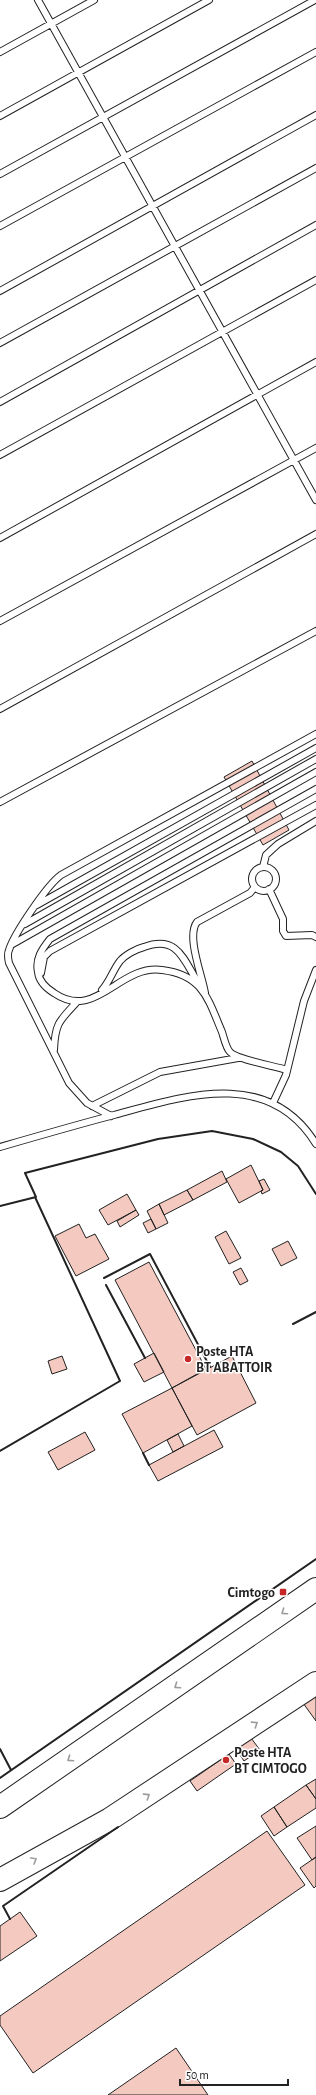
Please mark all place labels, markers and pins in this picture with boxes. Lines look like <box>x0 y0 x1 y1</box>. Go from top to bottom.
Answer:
place label: Poste HTA BT ABATTOIR <box>196 1345 272 1375</box>
marker: Poste HTA BT ABATTOIR <box>183 1354 193 1364</box>
place label: Cimtogo <box>227 1586 275 1600</box>
marker: Cimtogo <box>278 1587 288 1597</box>
place label: Poste HTA BT CIMTOGO <box>234 1746 307 1776</box>
marker: Poste HTA BT CIMTOGO <box>221 1755 231 1765</box>

